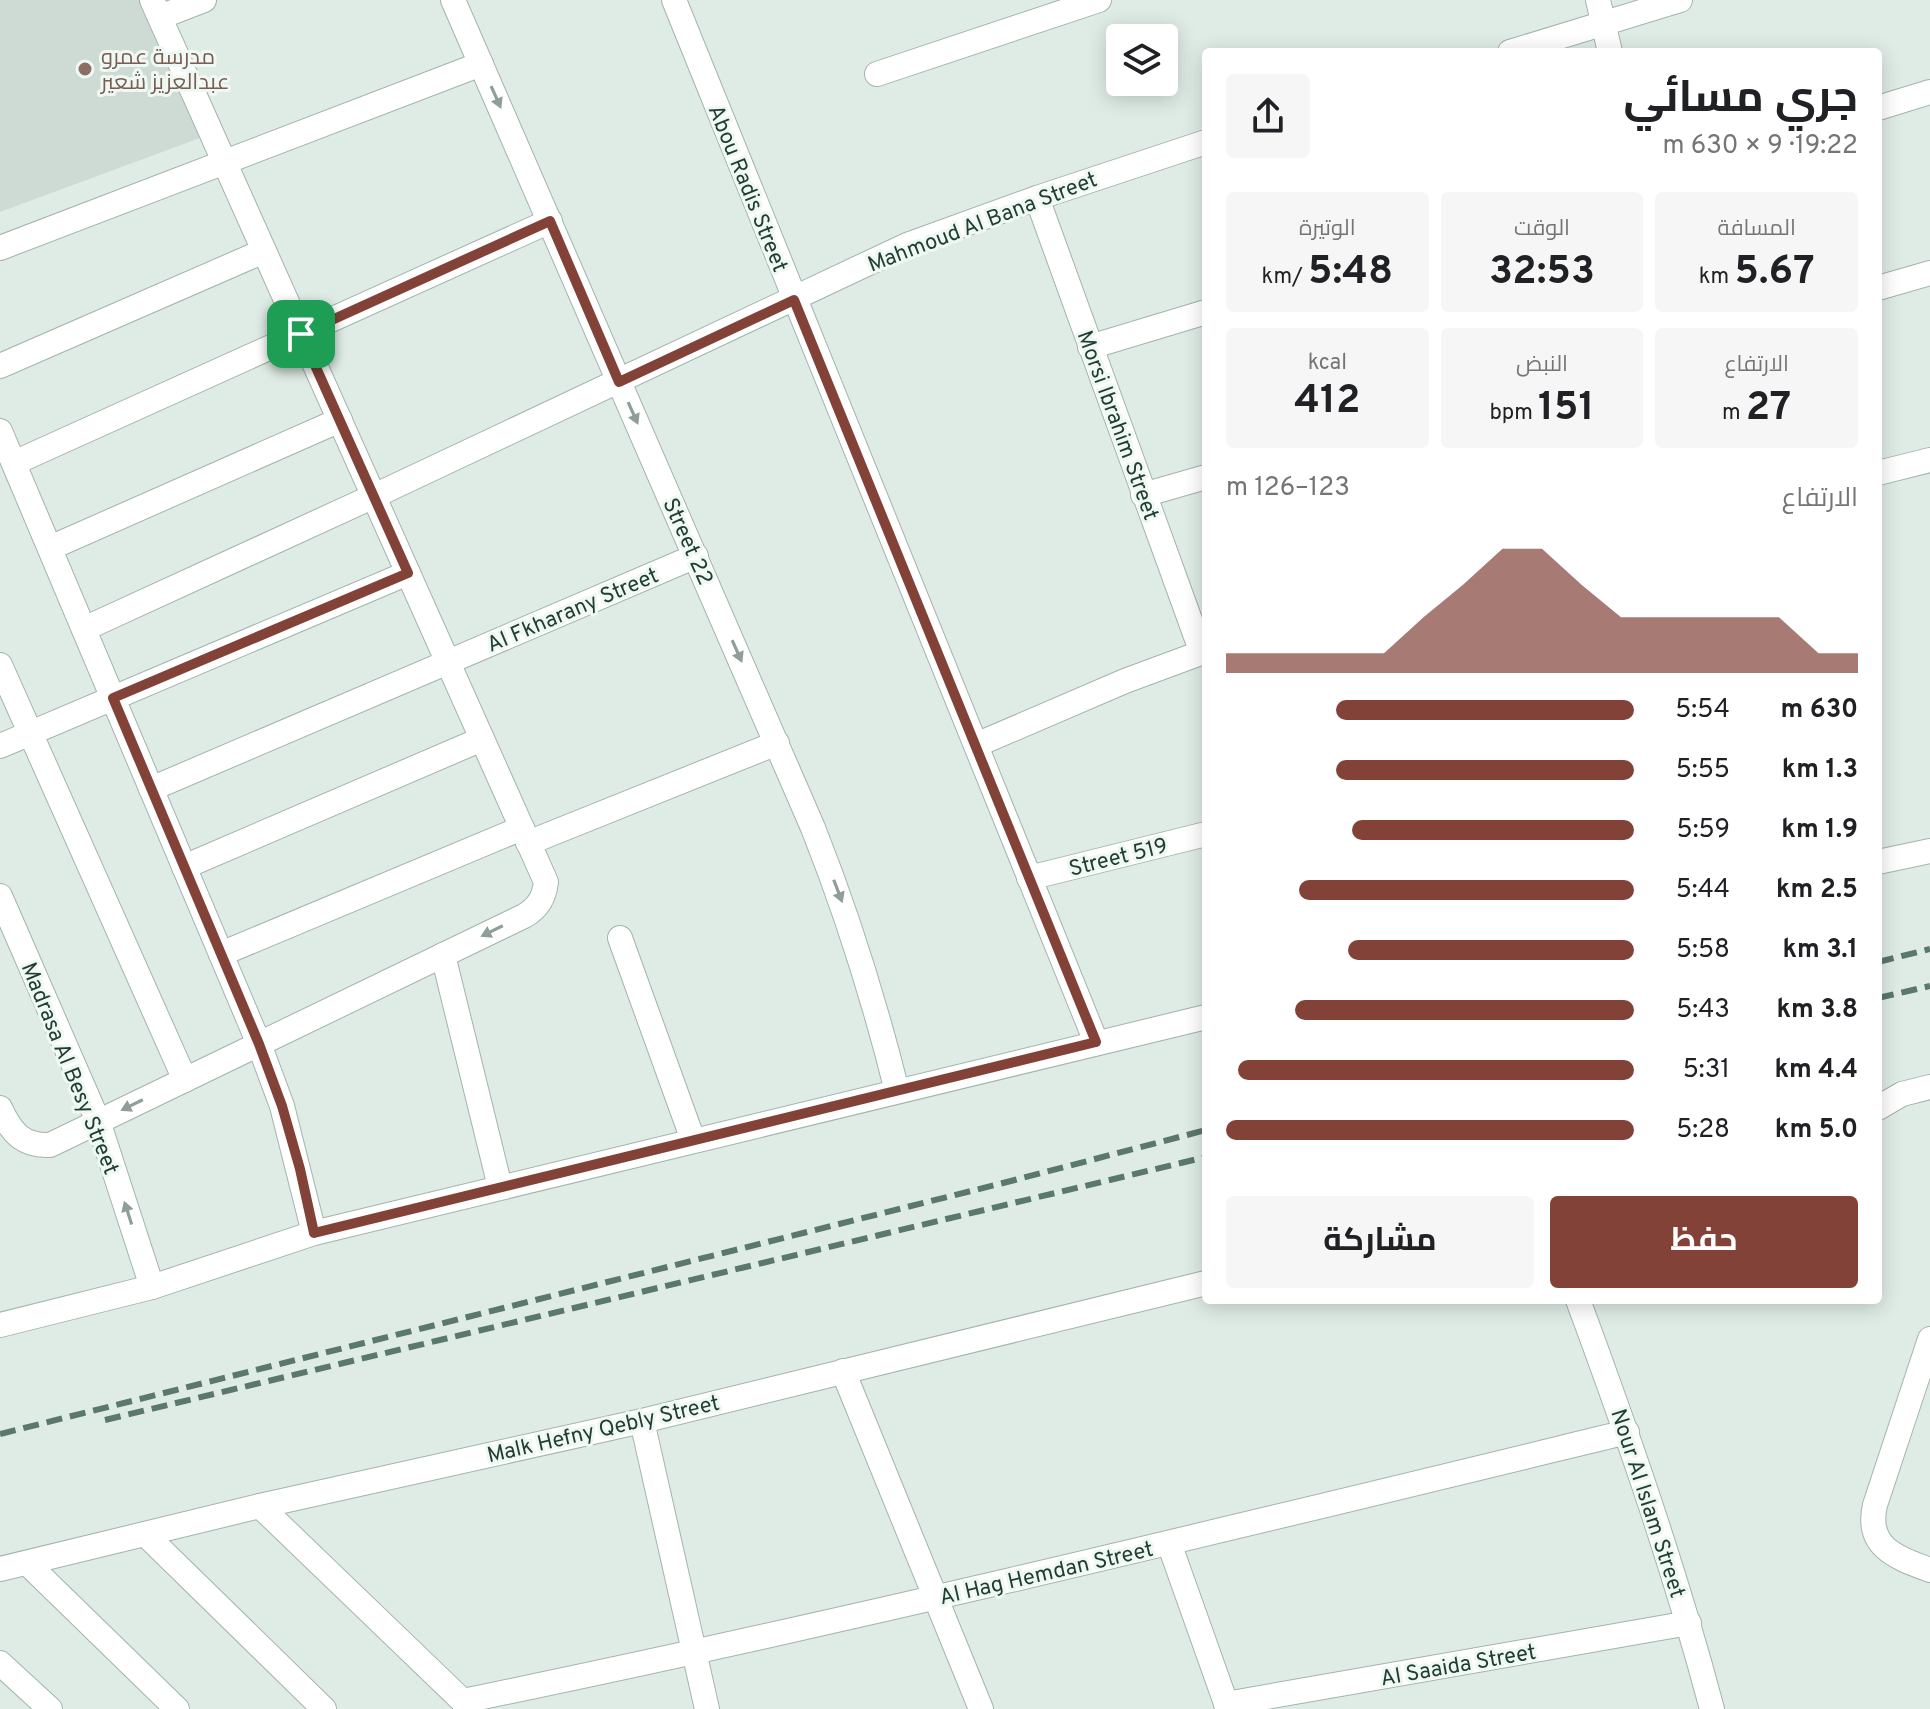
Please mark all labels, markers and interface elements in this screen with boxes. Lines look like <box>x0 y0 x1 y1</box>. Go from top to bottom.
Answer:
map controls <box>1106 24 1178 96</box>
button: layers <box>1106 24 1178 96</box>
place label: مدرسة عمرو عبدالعزيز شعير <box>99 45 229 97</box>
marker: مدرسة عمرو عبدالعزيز شعير <box>76 60 94 78</box>
text: جري مسائي <box>1624 72 1858 128</box>
button: share <box>1226 74 1310 158</box>
one-way arrow <box>489 85 502 109</box>
street label: Abou Radis Street <box>701 101 793 276</box>
text: 19:22 · 9 × 630 m <box>1663 130 1858 163</box>
street label: Mahmoud Al Bana Street <box>864 167 1101 280</box>
text: الوتيرة <box>1299 216 1356 243</box>
text: الوقت <box>1514 216 1570 243</box>
text: المسافة <box>1718 216 1796 243</box>
text: 5:48 <box>1308 248 1393 298</box>
text: 32:53 <box>1489 248 1595 298</box>
text: 5.67 <box>1734 248 1815 298</box>
text: /km <box>1262 264 1308 291</box>
text: km <box>1699 264 1734 291</box>
pin <box>267 300 335 368</box>
icon: arrive <box>279 312 323 356</box>
street label: Morsi Ibrahim Street <box>1070 327 1164 524</box>
text: kcal <box>1308 350 1347 377</box>
text: النبض <box>1516 352 1568 379</box>
text: الارتفاع <box>1724 352 1789 379</box>
text: 412 <box>1294 377 1360 427</box>
text: 151 <box>1538 384 1594 434</box>
text: 27 <box>1746 384 1791 434</box>
text: bpm <box>1490 400 1538 427</box>
text: m <box>1722 400 1746 427</box>
one-way arrow <box>626 401 639 425</box>
text: 123–126 m <box>1226 472 1350 505</box>
text: الارتفاع <box>1782 483 1858 516</box>
street label: Street 22 <box>656 494 718 590</box>
street label: Al Fkharany Street <box>483 563 663 660</box>
one-way arrow <box>731 639 744 663</box>
text: 5:54 <box>1675 694 1730 727</box>
text: 630 m <box>1780 694 1858 727</box>
text: 5:55 <box>1676 754 1730 787</box>
text: 1.3 km <box>1782 754 1858 787</box>
text: 5:59 <box>1677 814 1730 847</box>
text: 1.9 km <box>1781 814 1858 847</box>
street label: Street 519 <box>1066 833 1171 884</box>
text: 5:44 <box>1676 874 1730 907</box>
text: 2.5 km <box>1776 874 1858 907</box>
one-way arrow <box>832 879 845 903</box>
one-way arrow <box>481 925 504 938</box>
text: 5:58 <box>1676 934 1730 967</box>
text: 3.1 km <box>1782 934 1858 967</box>
street label: Madrasa Al Besy Street <box>14 959 124 1179</box>
text: 5:43 <box>1676 994 1730 1027</box>
text: 3.8 km <box>1776 994 1858 1027</box>
text: 5:31 <box>1683 1054 1730 1087</box>
text: 4.4 km <box>1774 1054 1858 1087</box>
one-way arrow <box>120 1098 144 1112</box>
text: 5:28 <box>1676 1114 1730 1147</box>
text: 5.0 km <box>1775 1114 1858 1147</box>
button: مشاركة <box>1226 1196 1534 1288</box>
button: حفظ <box>1550 1196 1858 1288</box>
one-way arrow <box>121 1201 134 1225</box>
street label: Malk Hefny Qebly Street <box>485 1391 722 1470</box>
street label: Nour Al Islam Street <box>1603 1406 1690 1602</box>
street label: Al Hag Hemdan Street <box>937 1537 1156 1612</box>
street label: Al Saaida Street <box>1378 1639 1538 1693</box>

